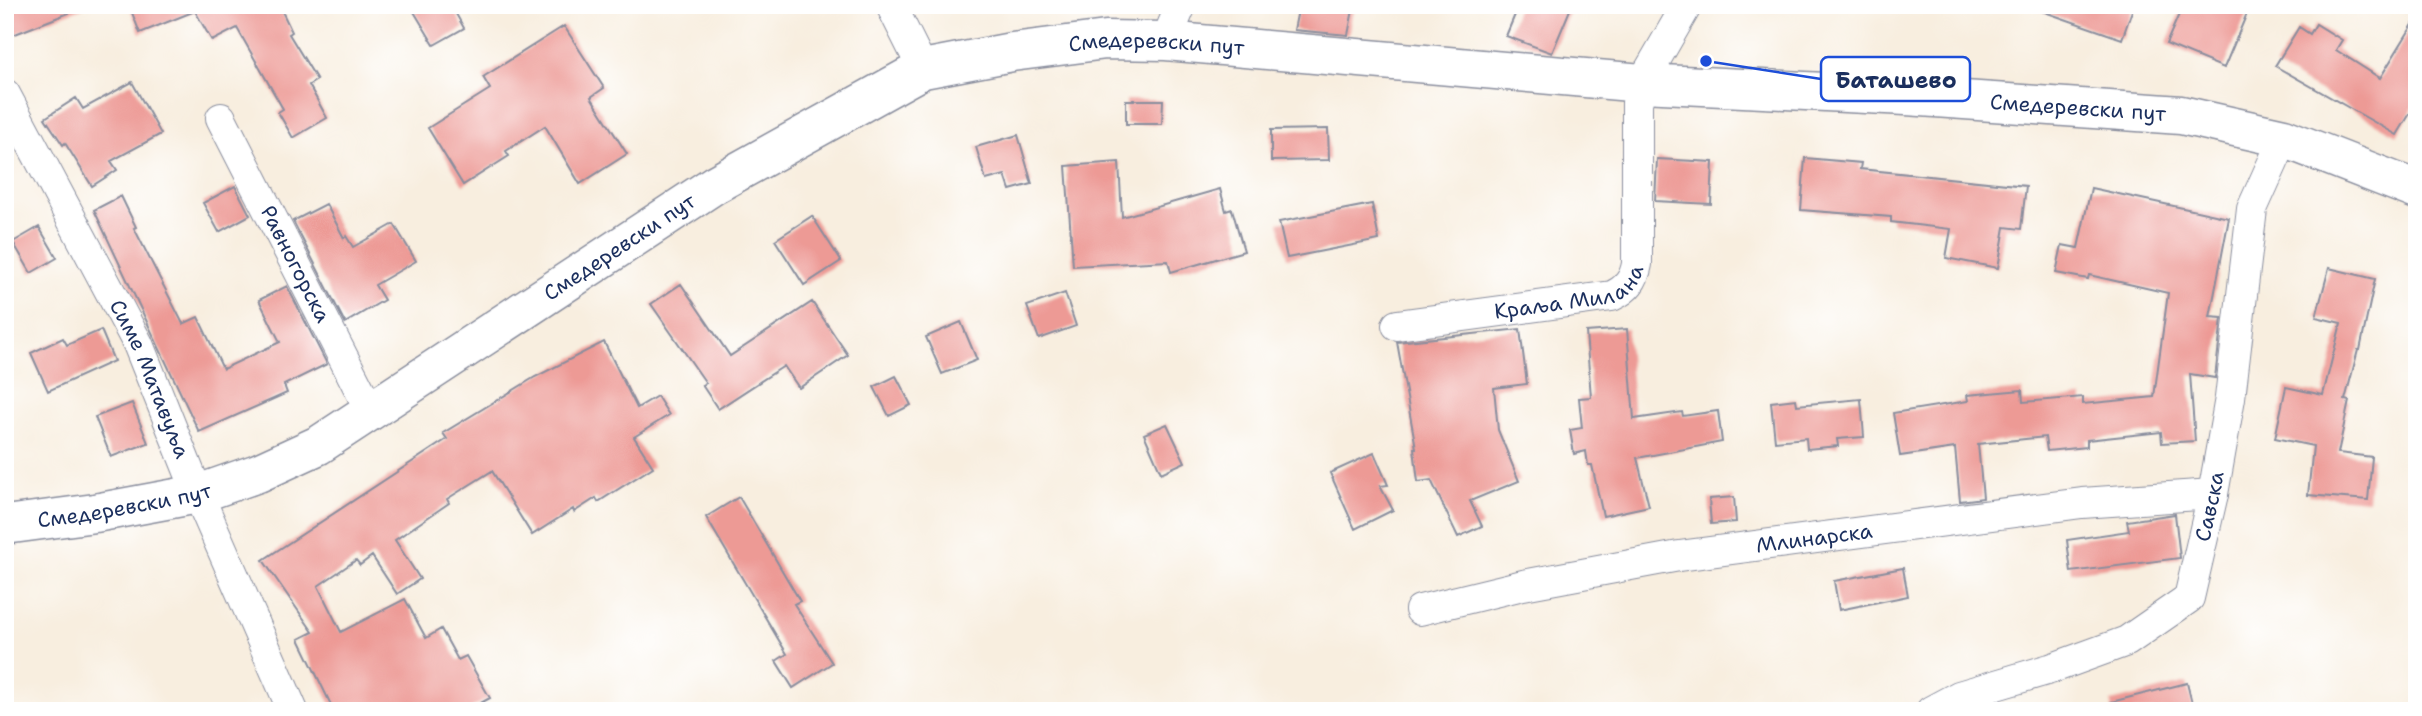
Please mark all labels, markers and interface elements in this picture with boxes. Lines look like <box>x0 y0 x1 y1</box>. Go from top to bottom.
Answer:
street label: Смедеревски пут <box>1067 26 1246 62</box>
callout: Баташево <box>1821 57 1970 101</box>
text: Баташево <box>1835 65 1957 95</box>
street label: Смедеревски пут <box>1989 88 2167 128</box>
street label: Смедеревски пут <box>538 187 701 307</box>
street label: Равногорска <box>254 201 337 327</box>
street label: Краља Милана <box>1493 261 1650 326</box>
street label: Симе Матавуља <box>103 295 196 462</box>
street label: Савска <box>2188 469 2231 544</box>
street label: Смедеревски пут <box>36 476 216 535</box>
street label: Млинарска <box>1754 517 1874 560</box>

